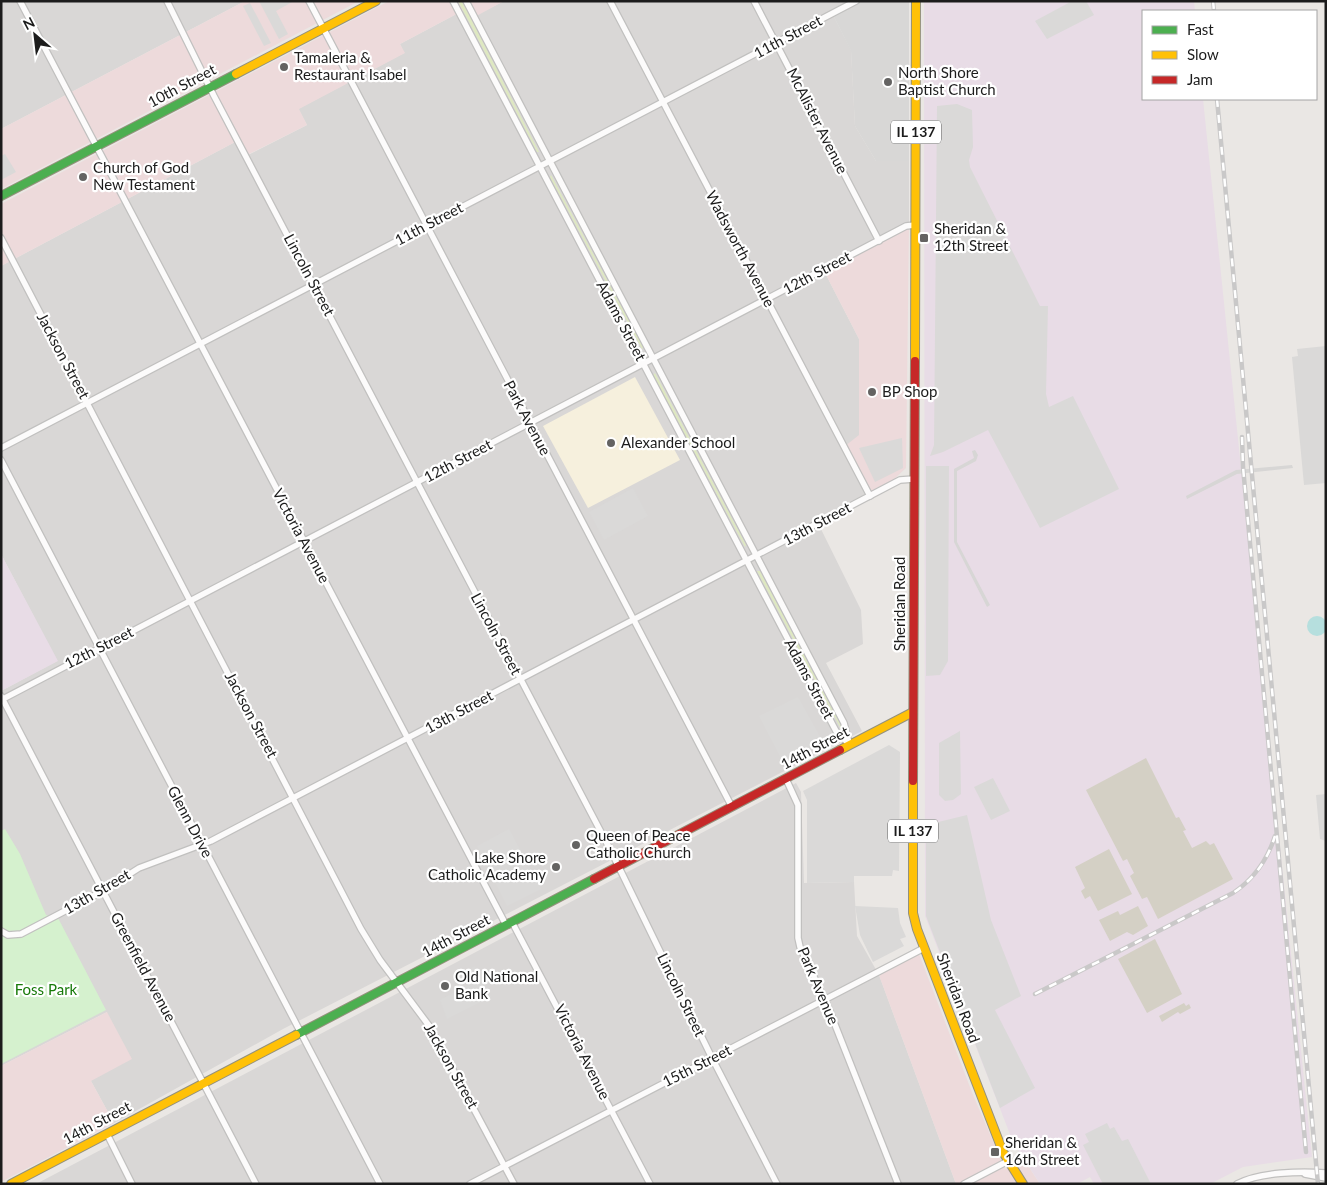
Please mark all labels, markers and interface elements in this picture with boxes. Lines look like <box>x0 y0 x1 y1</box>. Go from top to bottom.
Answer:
north arrow <box>10 10 60 60</box>
street label: 11th Street <box>750 10 825 62</box>
legend <box>1142 10 1317 100</box>
text: N <box>20 13 37 33</box>
text: Fast <box>1187 20 1214 38</box>
text: Slow <box>1187 45 1219 63</box>
place label: Tamaleria & Restaurant Isabel <box>294 48 407 83</box>
street label: 10th Street <box>144 59 219 111</box>
marker: Tamaleria & Restaurant Isabel <box>278 61 290 73</box>
place label: North Shore Baptist Church <box>898 63 996 98</box>
street label: McAlister Avenue <box>784 65 852 176</box>
text: Jam <box>1187 70 1213 88</box>
marker: North Shore Baptist Church <box>882 76 894 88</box>
road number: IL 137 <box>891 120 941 144</box>
place label: Church of God New Testament <box>93 158 196 193</box>
marker: Church of God New Testament <box>77 171 89 183</box>
street label: Wadsworth Avenue <box>703 187 779 310</box>
street label: 11th Street <box>391 197 466 249</box>
place label: Sheridan & 12th Street <box>934 219 1009 254</box>
street label: Lincoln Street <box>281 230 339 319</box>
marker: Sheridan & 12th Street <box>918 232 930 244</box>
street label: 12th Street <box>779 246 854 298</box>
street label: Adams Street <box>593 277 651 364</box>
street label: Jackson Street <box>34 309 94 402</box>
street label: Park Avenue <box>501 377 555 458</box>
place label: BP Shop <box>882 382 937 400</box>
marker: BP Shop <box>866 386 878 398</box>
place label: Alexander School <box>621 433 735 451</box>
street label: 12th Street <box>420 434 495 486</box>
marker: Alexander School <box>605 437 617 449</box>
street label: Victoria Avenue <box>269 485 334 586</box>
street label: 13th Street <box>779 497 854 549</box>
street label: Sheridan Road <box>890 557 908 651</box>
street label: Lincoln Street <box>468 589 526 678</box>
street label: 12th Street <box>61 622 136 672</box>
street label: Adams Street <box>781 635 839 722</box>
street label: Jackson Street <box>222 668 282 761</box>
street label: 13th Street <box>421 685 496 737</box>
street label: 14th Street <box>777 721 852 773</box>
street label: Glenn Drive <box>164 783 217 861</box>
road number: IL 137 <box>888 819 938 842</box>
place label: Queen of Peace Catholic Church <box>586 826 691 861</box>
marker: Queen of Peace Catholic Church <box>570 839 582 851</box>
place label: Lake Shore Catholic Academy <box>428 848 546 883</box>
marker: Lake Shore Catholic Academy <box>550 861 562 873</box>
street label: 13th Street <box>60 864 134 918</box>
street label: Greenfield Avenue <box>107 909 180 1024</box>
street label: 14th Street <box>418 909 493 961</box>
street label: Park Avenue <box>795 944 843 1027</box>
street label: Lincoln Street <box>654 950 710 1040</box>
street label: Sheridan Road <box>934 950 984 1045</box>
place label: Old National Bank <box>455 967 538 1002</box>
park label: Foss Park <box>15 980 78 998</box>
marker: Old National Bank <box>439 980 451 992</box>
street label: Victoria Avenue <box>551 1001 615 1102</box>
street label: Jackson Street <box>421 1020 483 1112</box>
street label: 15th Street <box>659 1040 734 1090</box>
street label: 14th Street <box>59 1096 134 1148</box>
place label: Sheridan & 16th Street <box>1005 1133 1080 1168</box>
marker: Sheridan & 16th Street <box>989 1146 1001 1158</box>

